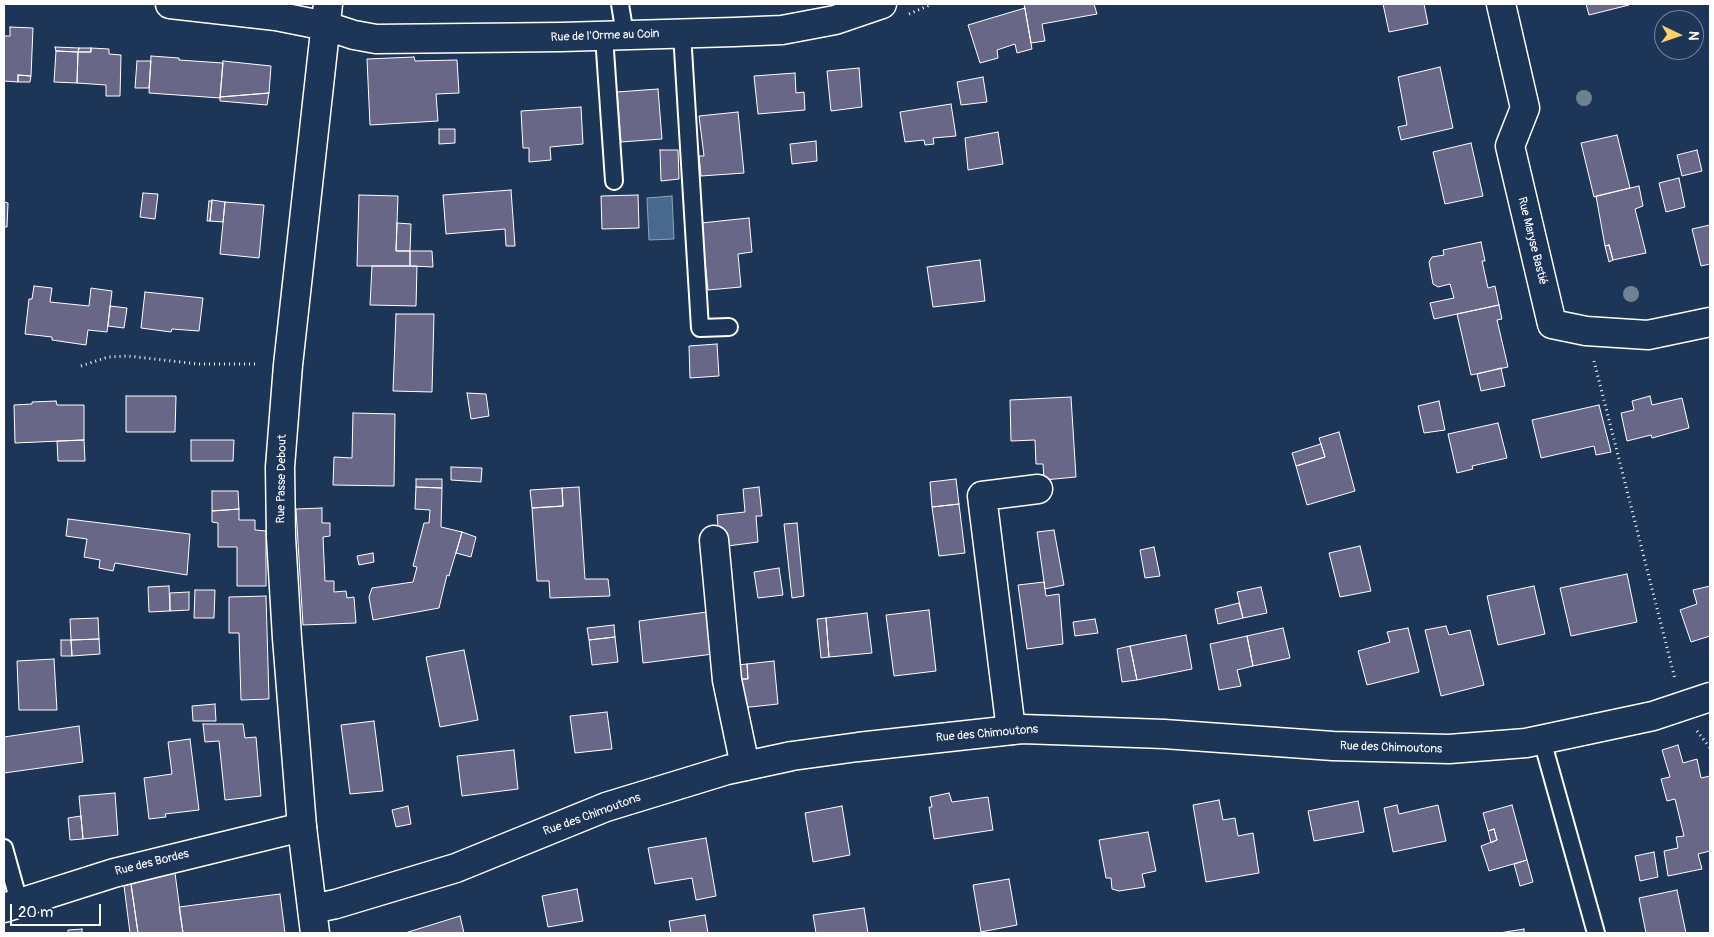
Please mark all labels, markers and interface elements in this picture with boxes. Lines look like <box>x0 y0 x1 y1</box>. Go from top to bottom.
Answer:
north arrow <box>1654 10 1704 60</box>
street label: Rue de l'Orme au Coin <box>550 27 660 45</box>
text: N <box>1685 31 1702 41</box>
street label: Rue Maryse Bastié <box>1514 196 1550 286</box>
street label: Rue Passe Debout <box>274 434 290 524</box>
street label: Rue des Chimoutons <box>935 722 1039 746</box>
street label: Rue des Chimoutons <box>1339 739 1443 757</box>
street label: Rue des Chimoutons <box>541 791 643 839</box>
street label: Rue des Bordes <box>113 847 191 879</box>
scale bar <box>12 894 104 926</box>
text: 20 m <box>18 903 53 922</box>

